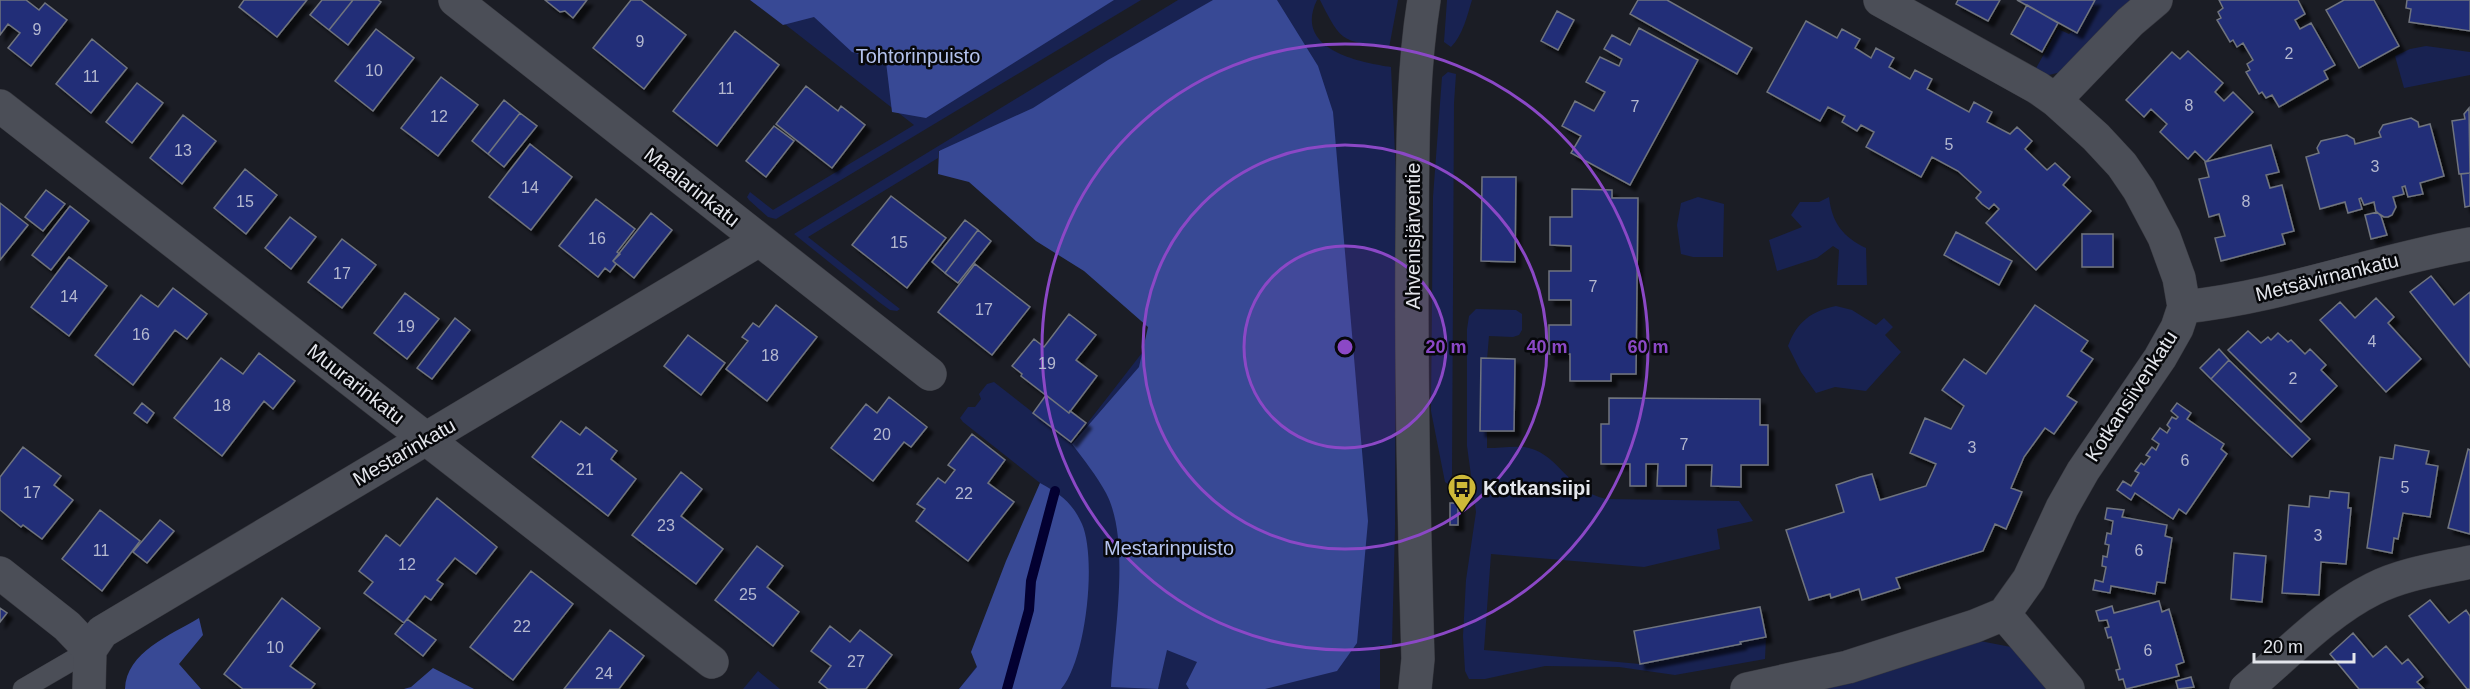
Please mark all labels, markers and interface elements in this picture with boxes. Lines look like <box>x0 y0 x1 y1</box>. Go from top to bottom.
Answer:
house number: 9 <box>33 21 42 38</box>
house number: 9 <box>636 33 645 50</box>
park label: Tohtorinpuisto <box>856 45 980 67</box>
house number: 2 <box>2285 45 2294 62</box>
house number: 10 <box>365 62 383 79</box>
house number: 11 <box>83 68 99 85</box>
house number: 11 <box>718 80 734 97</box>
house number: 8 <box>2185 97 2194 114</box>
house number: 7 <box>1631 98 1640 115</box>
house number: 12 <box>430 108 448 125</box>
house number: 5 <box>1945 136 1954 153</box>
house number: 13 <box>174 142 192 159</box>
street label: Maalarinkatu <box>640 143 744 231</box>
house number: 3 <box>2371 158 2380 175</box>
street label: Ahvenisjärventie <box>1402 163 1424 309</box>
house number: 14 <box>521 179 539 196</box>
house number: 15 <box>236 193 254 210</box>
house number: 8 <box>2242 193 2251 210</box>
house number: 16 <box>588 230 606 247</box>
house number: 15 <box>890 234 908 251</box>
street label: Metsävirnankatu <box>2253 249 2401 305</box>
house number: 17 <box>333 265 351 282</box>
house number: 7 <box>1589 278 1598 295</box>
house number: 14 <box>60 288 78 305</box>
house number: 17 <box>975 301 993 318</box>
house number: 19 <box>397 318 415 335</box>
house number: 16 <box>132 326 150 343</box>
street label: Kotkansiivenkatu <box>2081 327 2181 465</box>
house number: 4 <box>2368 333 2377 350</box>
centre of rings <box>1335 337 1355 357</box>
text: 20 m <box>1425 337 1467 357</box>
text: 40 m <box>1526 337 1568 357</box>
text: 60 m <box>1627 337 1669 357</box>
street label: Muurarinkatu <box>303 339 409 429</box>
house number: 18 <box>761 347 779 364</box>
house number: 19 <box>1038 355 1056 372</box>
house number: 2 <box>2289 370 2298 387</box>
house number: 18 <box>213 397 231 414</box>
street label: Mestarinkatu <box>349 414 459 490</box>
house number: 20 <box>873 426 891 443</box>
house number: 7 <box>1680 436 1689 453</box>
house number: 3 <box>1968 439 1977 456</box>
house number: 6 <box>2181 452 2190 469</box>
house number: 21 <box>576 461 594 478</box>
bus stop icon: Kotkansiipi <box>1446 472 1478 514</box>
place label: Kotkansiipi <box>1483 477 1591 499</box>
house number: 5 <box>2401 479 2410 496</box>
house number: 17 <box>23 484 41 501</box>
house number: 22 <box>955 485 973 502</box>
house number: 23 <box>657 517 675 534</box>
house number: 3 <box>2314 527 2323 544</box>
park label: Mestarinpuisto <box>1104 537 1234 559</box>
house number: 11 <box>93 542 109 559</box>
house number: 6 <box>2135 542 2144 559</box>
house number: 12 <box>398 556 416 573</box>
house number: 25 <box>739 586 757 603</box>
house number: 22 <box>513 618 531 635</box>
scale bar <box>2254 626 2354 664</box>
text: 20 m <box>2263 637 2303 657</box>
house number: 10 <box>266 639 284 656</box>
house number: 6 <box>2144 642 2153 659</box>
house number: 27 <box>847 653 865 670</box>
house number: 24 <box>595 665 613 682</box>

